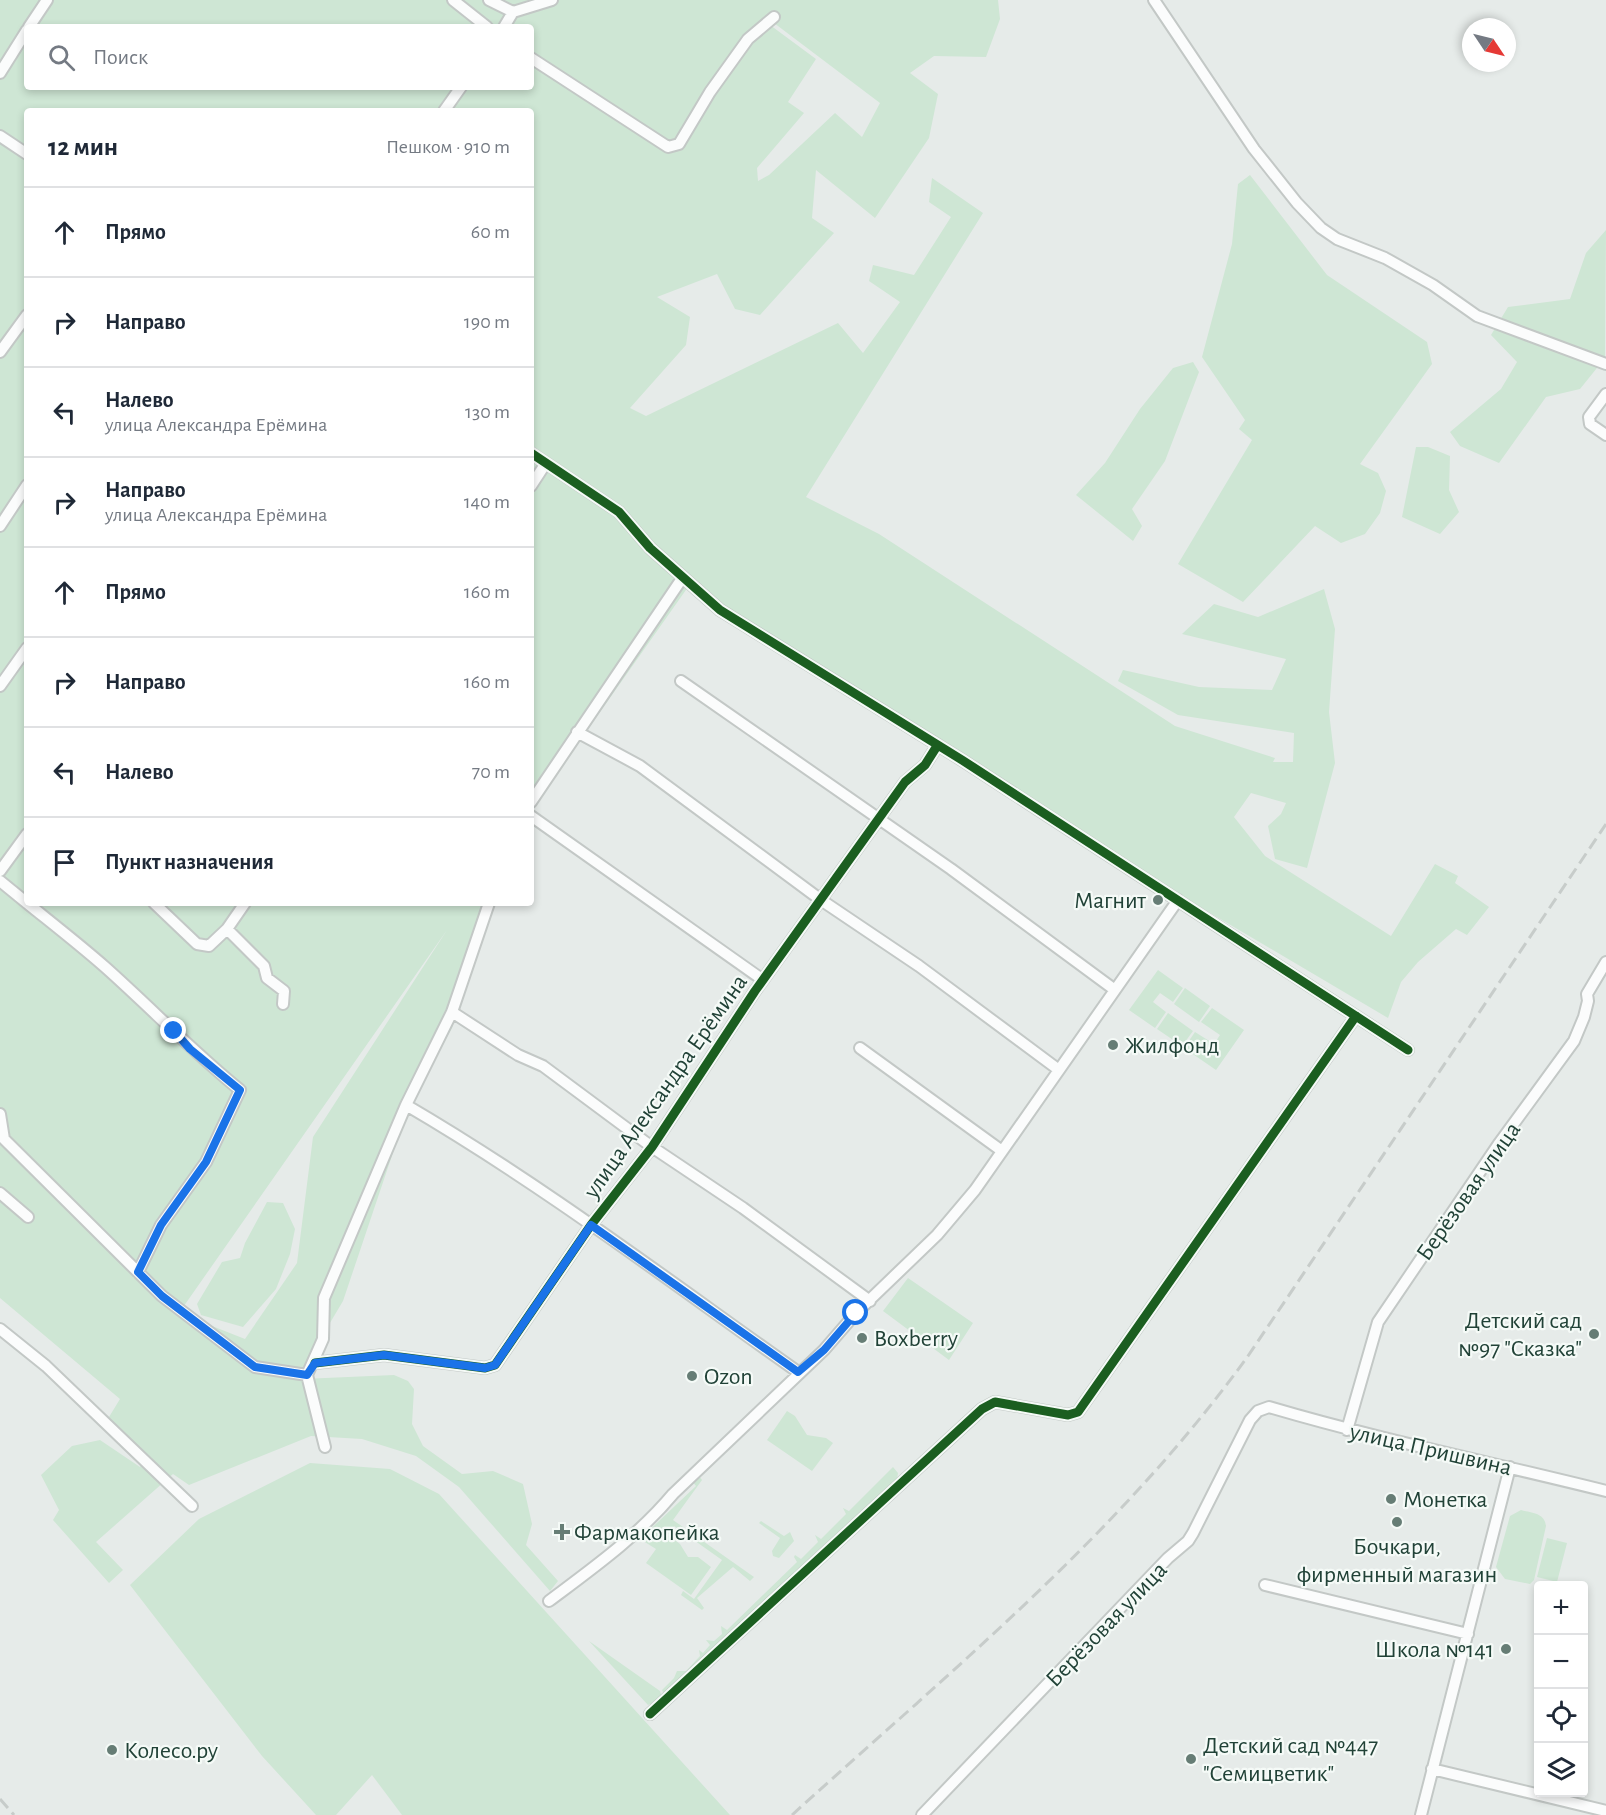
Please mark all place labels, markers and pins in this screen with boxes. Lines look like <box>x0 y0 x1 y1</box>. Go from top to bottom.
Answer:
place label: Магнит <box>1074 889 1146 913</box>
marker: Магнит <box>1151 893 1165 907</box>
place label: Жилфонд <box>1125 1034 1219 1058</box>
marker: Жилфонд <box>1106 1038 1120 1052</box>
place label: Детский сад №97 "Сказка" <box>1458 1309 1582 1361</box>
place label: Boxberry <box>874 1327 958 1351</box>
marker: Детский сад №97 "Сказка" <box>1587 1327 1601 1341</box>
marker: Boxberry <box>855 1331 869 1345</box>
place label: Ozon <box>704 1365 753 1389</box>
marker: Ozon <box>685 1369 699 1383</box>
place label: Монетка <box>1403 1488 1488 1512</box>
marker: Монетка <box>1384 1492 1398 1506</box>
marker: Бочкари, фирменный магазин <box>1390 1515 1404 1529</box>
place label: Фармакопейка <box>574 1521 720 1545</box>
marker: Фармакопейка <box>555 1525 569 1539</box>
place label: Бочкари, фирменный магазин <box>1297 1535 1497 1587</box>
place label: Школа №141 <box>1375 1638 1494 1662</box>
marker: Школа №141 <box>1499 1642 1513 1656</box>
place label: Детский сад №447 "Семицветик" <box>1203 1734 1378 1786</box>
place label: Колесо.ру <box>124 1739 219 1763</box>
marker: Колесо.ру <box>105 1743 119 1757</box>
marker: Детский сад №447 "Семицветик" <box>1184 1752 1198 1766</box>

